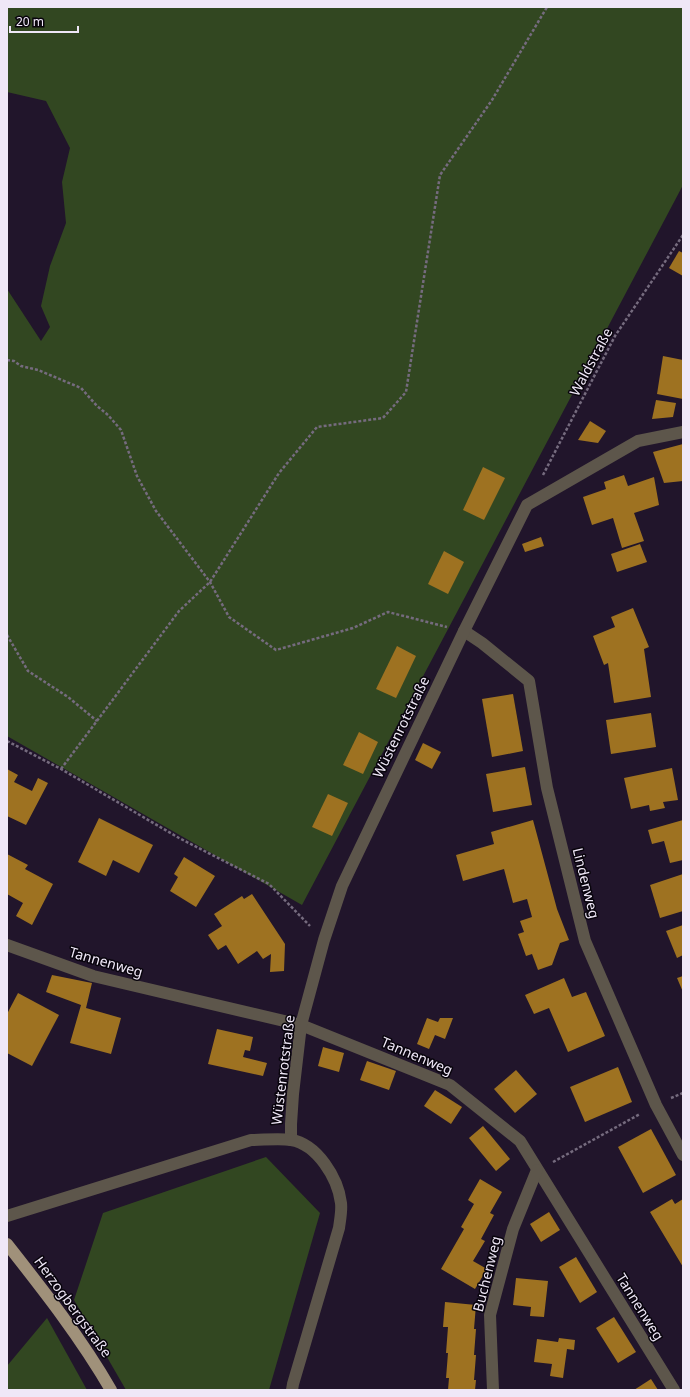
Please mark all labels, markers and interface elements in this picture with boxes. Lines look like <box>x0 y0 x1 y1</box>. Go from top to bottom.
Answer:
scale bar <box>10 8 78 34</box>
text: 20 m <box>16 13 44 30</box>
street label: Waldstraße <box>565 324 617 399</box>
street label: Wüstenrotstraße <box>368 673 433 781</box>
street label: Lindenweg <box>569 846 604 920</box>
street label: Tannenweg <box>67 942 145 981</box>
street label: Wüstenrotstraße <box>266 1014 299 1126</box>
street label: Tannenweg <box>379 1032 456 1079</box>
street label: Buchenweg <box>468 1234 505 1314</box>
street label: Herzogbergstraße <box>30 1252 117 1361</box>
street label: Tannenweg <box>612 1270 669 1344</box>

